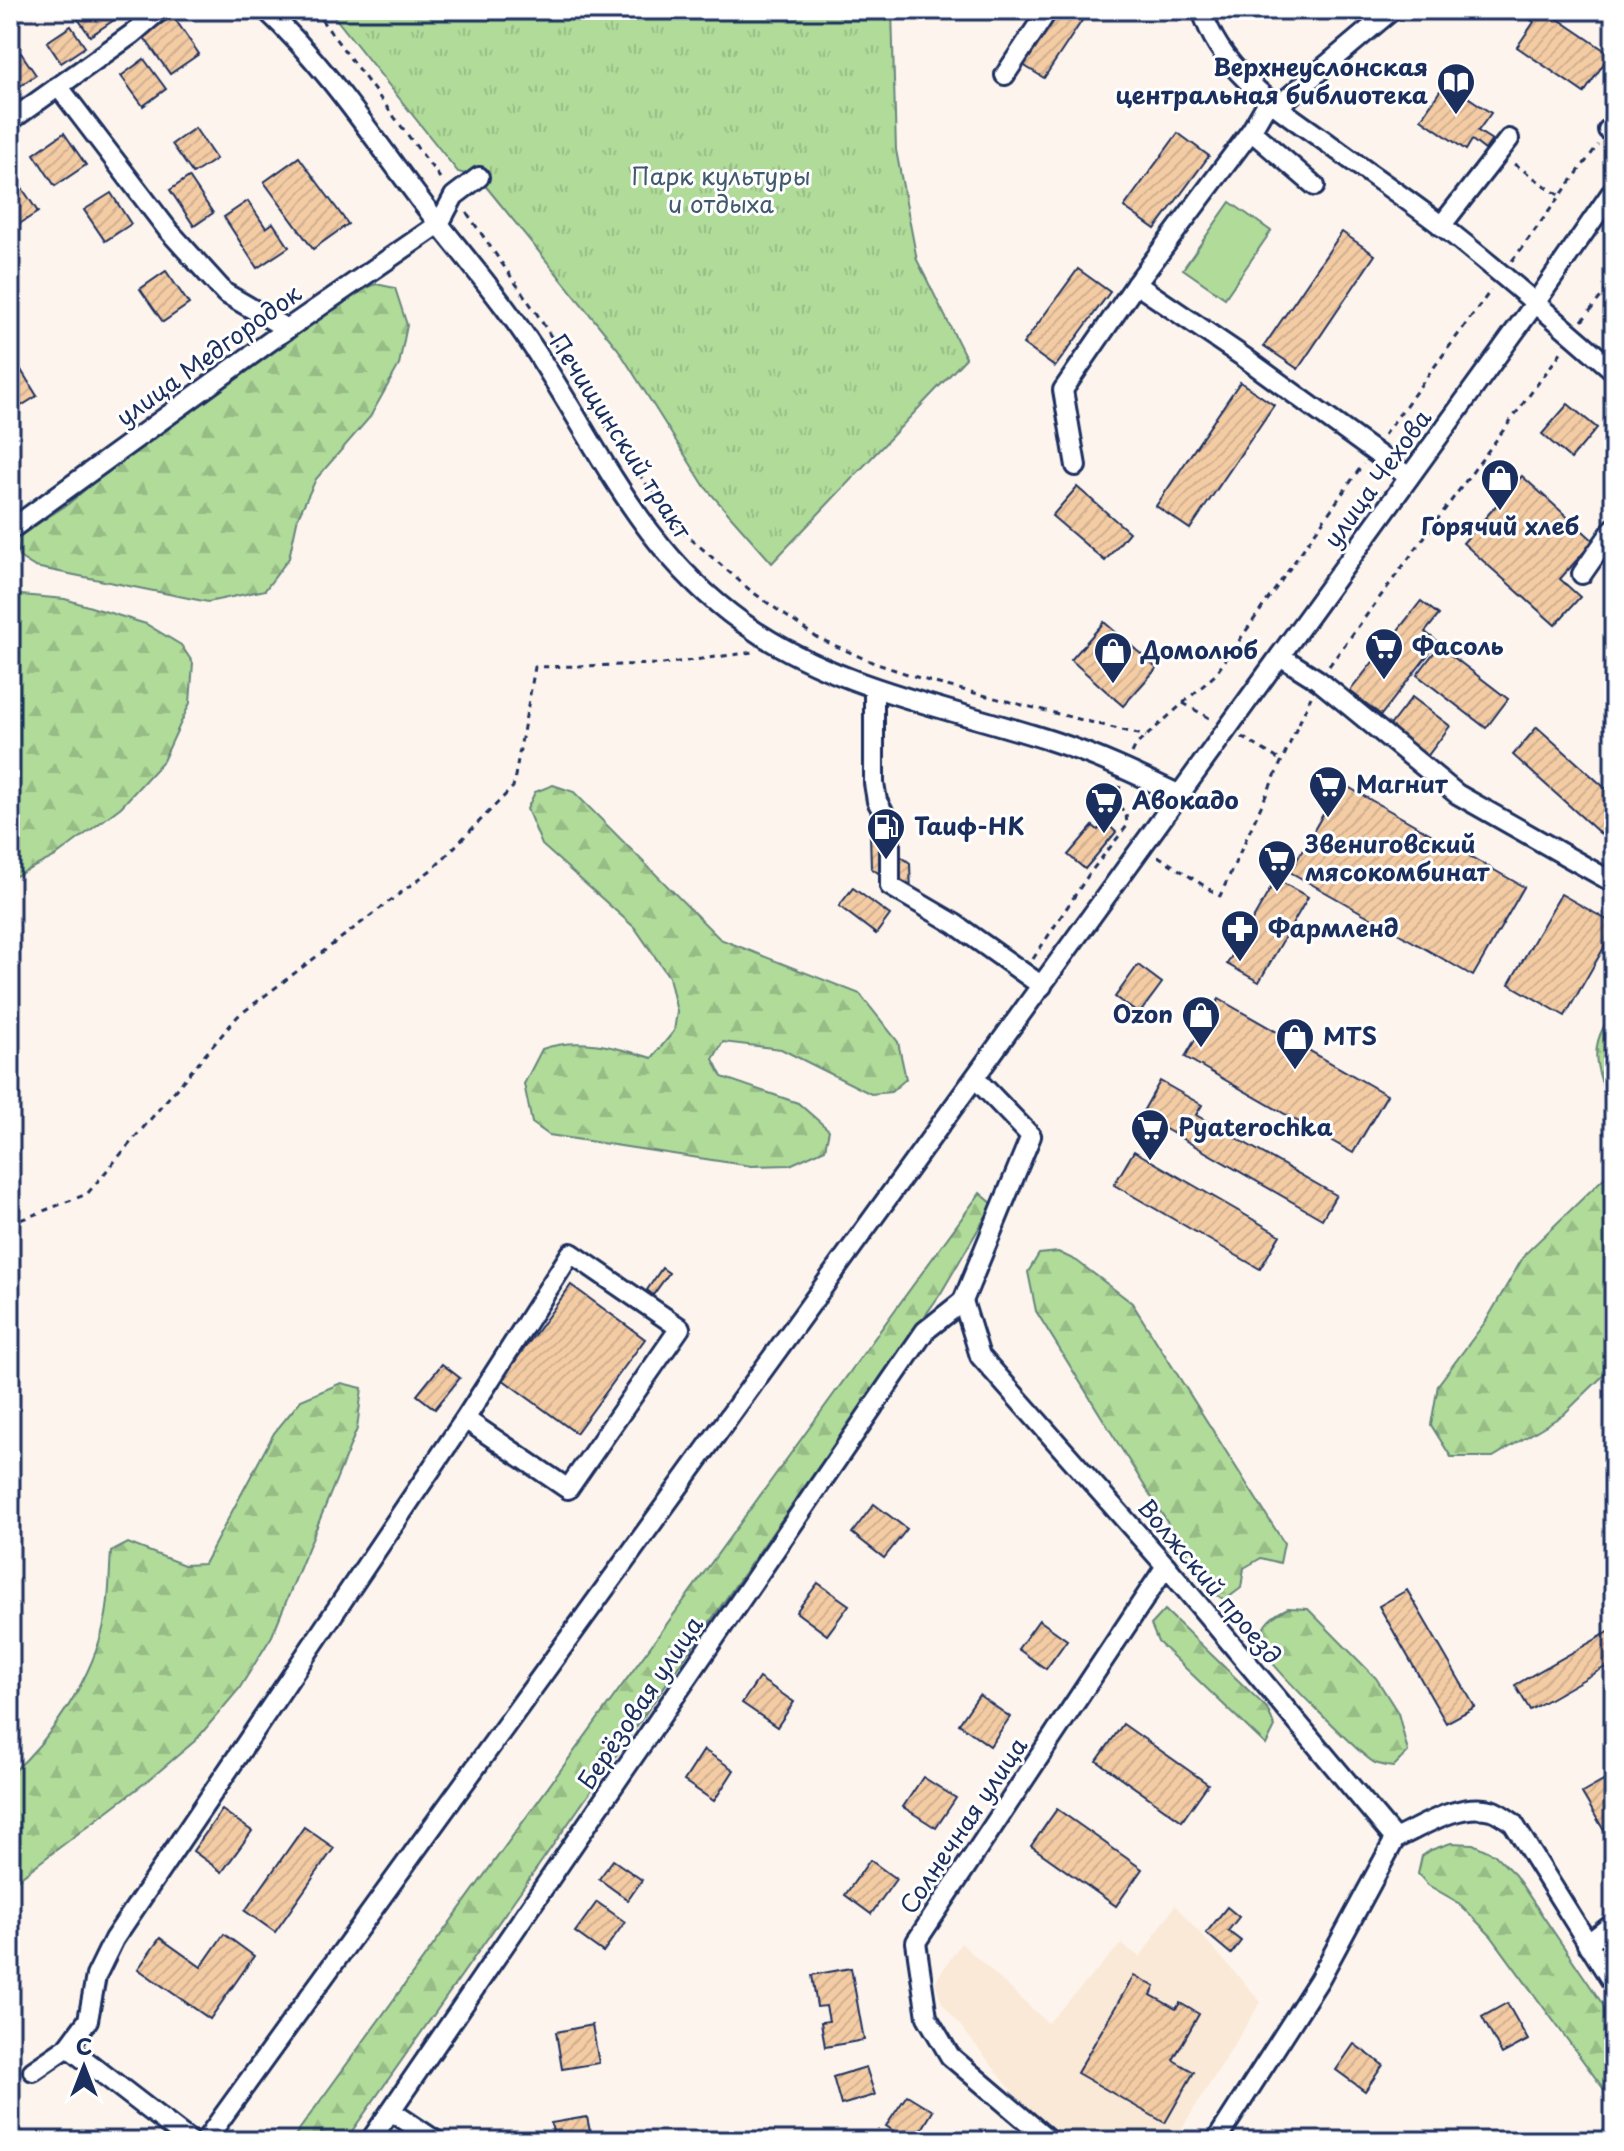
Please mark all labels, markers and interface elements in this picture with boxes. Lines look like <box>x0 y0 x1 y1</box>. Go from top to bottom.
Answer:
place label: Верхнеуслонская центральная библиотека <box>1115 48 1429 112</box>
library icon: Верхнеуслонская центральная библиотека <box>1435 61 1477 116</box>
park label: Парк культуры и отдыха <box>631 157 811 221</box>
street label: улица Медгородок <box>108 274 308 434</box>
street label: Печищинский тракт <box>542 326 702 546</box>
street label: улица Чехова <box>1314 401 1439 555</box>
shop icon: Горячий хлеб <box>1479 457 1521 512</box>
place label: Горячий хлеб <box>1421 507 1579 543</box>
supermarket icon: Фасоль <box>1363 626 1405 681</box>
place label: Фасоль <box>1412 627 1504 663</box>
shop icon: Домолюб <box>1092 630 1134 685</box>
place label: Домолюб <box>1140 631 1258 667</box>
supermarket icon: Магнит <box>1307 764 1349 819</box>
place label: Магнит <box>1356 765 1449 801</box>
supermarket icon: Авокадо <box>1083 780 1125 835</box>
place label: Авокадо <box>1131 781 1239 817</box>
fuel station icon: Таиф-НК <box>865 806 907 861</box>
place label: Таиф-НК <box>914 807 1024 843</box>
place label: Звениговский мясокомбинат <box>1304 825 1491 889</box>
supermarket icon: Звениговский мясокомбинат <box>1256 838 1298 893</box>
pharmacy icon: Фармленд <box>1219 908 1261 963</box>
place label: Фармленд <box>1268 909 1399 945</box>
shop icon: Ozon <box>1180 994 1222 1049</box>
place label: Ozon <box>1113 995 1173 1031</box>
shop icon: MTS <box>1274 1016 1316 1071</box>
place label: MTS <box>1323 1017 1377 1053</box>
supermarket icon: Pyaterochka <box>1129 1107 1171 1162</box>
place label: Pyaterochka <box>1178 1108 1334 1144</box>
street label: Волжский проезд <box>1130 1490 1291 1672</box>
street label: Берёзовая улица <box>568 1608 711 1796</box>
street label: Солнечная улица <box>890 1729 1035 1921</box>
north arrow <box>44 2027 124 2107</box>
text: С <box>76 2029 92 2062</box>

